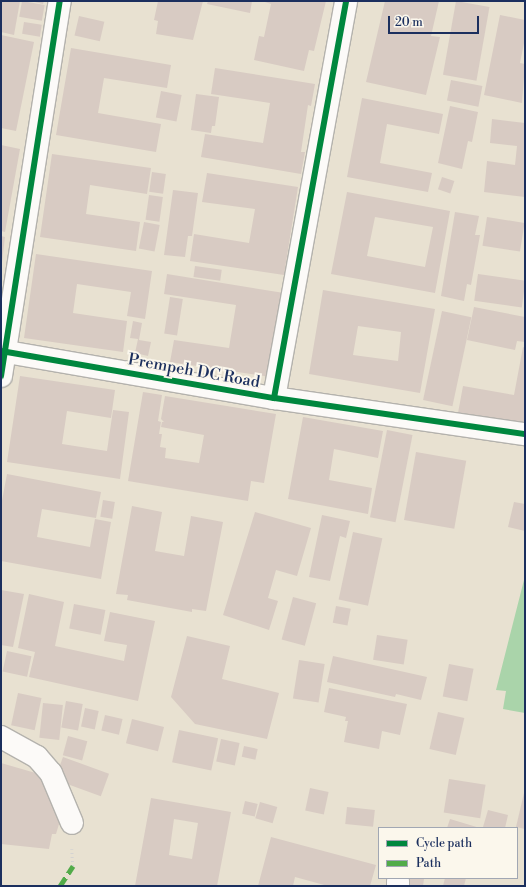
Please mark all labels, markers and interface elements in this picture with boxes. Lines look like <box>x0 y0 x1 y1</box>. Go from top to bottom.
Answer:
scale bar <box>390 8 481 34</box>
text: 20 m <box>395 15 423 30</box>
street label: Prempeh DC Road <box>126 350 262 392</box>
legend <box>378 827 518 879</box>
text: Cycle path <box>416 836 472 851</box>
text: Path <box>416 856 441 871</box>

